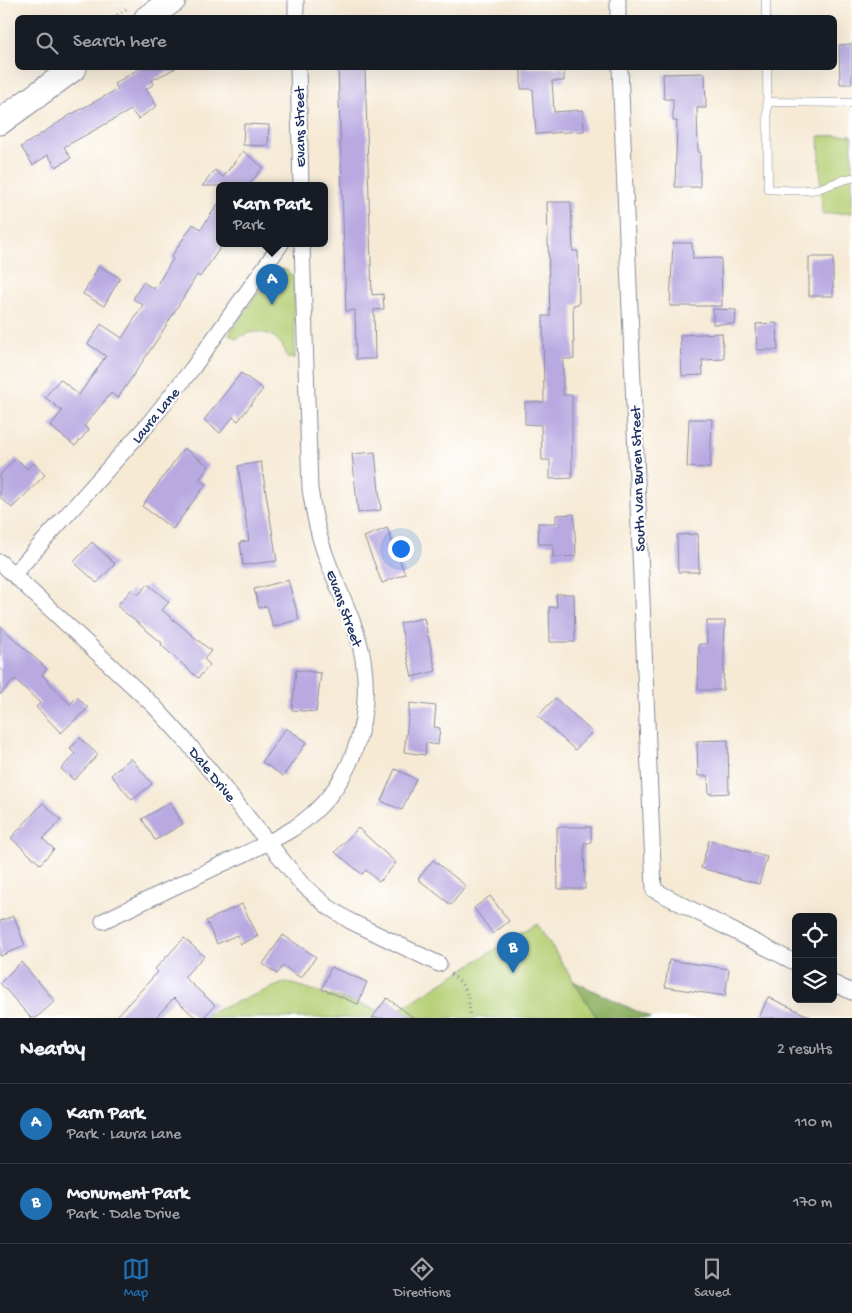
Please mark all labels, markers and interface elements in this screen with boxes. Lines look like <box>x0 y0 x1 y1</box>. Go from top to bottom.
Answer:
search box <box>15 15 837 70</box>
icon: search <box>33 29 61 57</box>
text: Search here <box>73 31 167 54</box>
street label: Evans Street <box>291 85 311 167</box>
popup <box>216 182 328 247</box>
text: Karn Park <box>233 194 311 217</box>
text: Park <box>233 217 264 236</box>
pin: A <box>256 264 288 305</box>
street label: Laura Lane <box>129 384 185 448</box>
street label: South Van Buren Street <box>627 404 651 552</box>
your location <box>388 536 414 562</box>
street label: Evans Street <box>321 568 366 651</box>
street label: Dale Drive <box>183 743 239 807</box>
map controls <box>792 913 837 1003</box>
button: locate <box>792 913 837 958</box>
pin: B <box>497 932 529 973</box>
button: layers <box>792 958 837 1003</box>
text: Nearby <box>20 1038 85 1063</box>
text: 2 results <box>777 1041 832 1060</box>
text: Karn Park <box>67 1103 145 1126</box>
text: A <box>31 1114 41 1133</box>
text: 110 m <box>795 1114 832 1133</box>
text: Park · Laura Lane <box>67 1126 181 1145</box>
text: Monument Park <box>67 1183 189 1206</box>
text: B <box>32 1194 40 1213</box>
text: 170 m <box>793 1194 832 1213</box>
text: Park · Dale Drive <box>67 1206 180 1225</box>
tab: Map <box>122 1255 150 1302</box>
tab: Directions <box>394 1255 451 1302</box>
tab: Saved <box>694 1255 730 1302</box>

